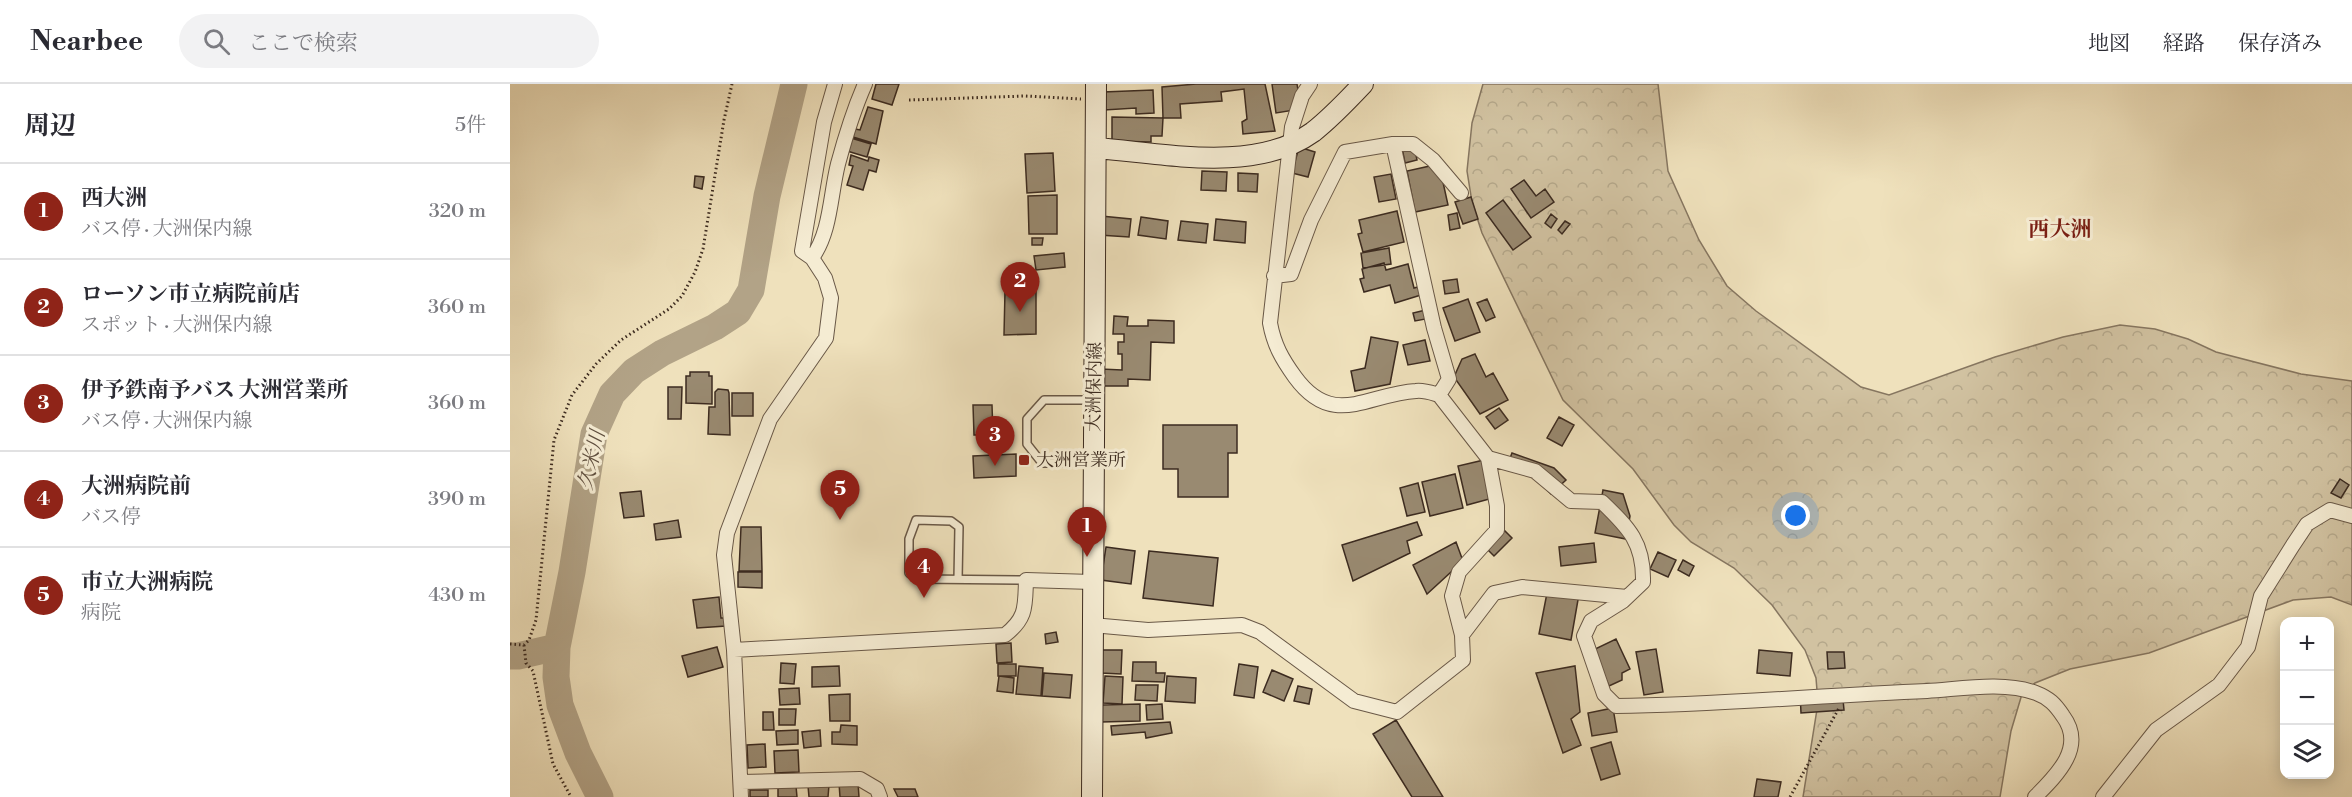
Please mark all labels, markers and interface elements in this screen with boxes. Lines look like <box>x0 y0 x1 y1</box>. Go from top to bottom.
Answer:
search box <box>179 14 599 68</box>
text: Nearbee <box>30 24 143 59</box>
icon: search <box>200 25 233 58</box>
text: ここで検索 <box>248 30 358 57</box>
text: 地図 <box>2088 31 2130 57</box>
text: 経路 <box>2163 31 2205 57</box>
text: 保存済み <box>2238 31 2322 57</box>
text: 周辺 <box>24 110 76 142</box>
text: 5件 <box>455 113 486 138</box>
text: 西大洲 <box>81 185 147 212</box>
text: 1 <box>39 199 48 224</box>
text: 320 m <box>429 199 486 224</box>
text: バス停 · 大洲保内線 <box>81 217 253 242</box>
district label: 西大洲 <box>2029 217 2092 243</box>
pin: 2 <box>1000 262 1040 312</box>
text: ローソン市立病院前店 <box>81 281 300 308</box>
text: 2 <box>37 295 50 320</box>
text: 360 m <box>428 295 486 320</box>
text: スポット · 大洲保内線 <box>81 313 273 338</box>
street label: 大洲保内線 <box>1082 342 1107 432</box>
text: 伊予鉄南予バス 大洲営業所 <box>81 377 349 404</box>
text: 3 <box>37 391 50 416</box>
text: 360 m <box>428 391 486 416</box>
text: バス停 · 大洲保内線 <box>81 409 253 434</box>
pin: 3 <box>976 416 1014 466</box>
water label: 久米川 <box>574 426 612 492</box>
place label: 大洲営業所 <box>1036 449 1126 472</box>
marker: 大洲営業所 <box>1017 453 1031 467</box>
pin: 5 <box>820 470 860 520</box>
text: 大洲病院前 <box>81 473 191 500</box>
text: 4 <box>37 487 50 512</box>
text: 390 m <box>428 487 486 512</box>
your location <box>1781 501 1810 530</box>
text: バス停 <box>81 505 141 530</box>
pin: 1 <box>1068 508 1106 557</box>
pin: 4 <box>904 548 944 598</box>
text: 市立大洲病院 <box>81 569 213 596</box>
text: 5 <box>37 583 50 608</box>
text: 430 m <box>428 583 486 608</box>
text: 病院 <box>81 601 121 626</box>
map controls <box>2280 617 2334 779</box>
button: + <box>2280 617 2334 671</box>
button: − <box>2280 671 2334 725</box>
button: layers <box>2280 725 2334 779</box>

